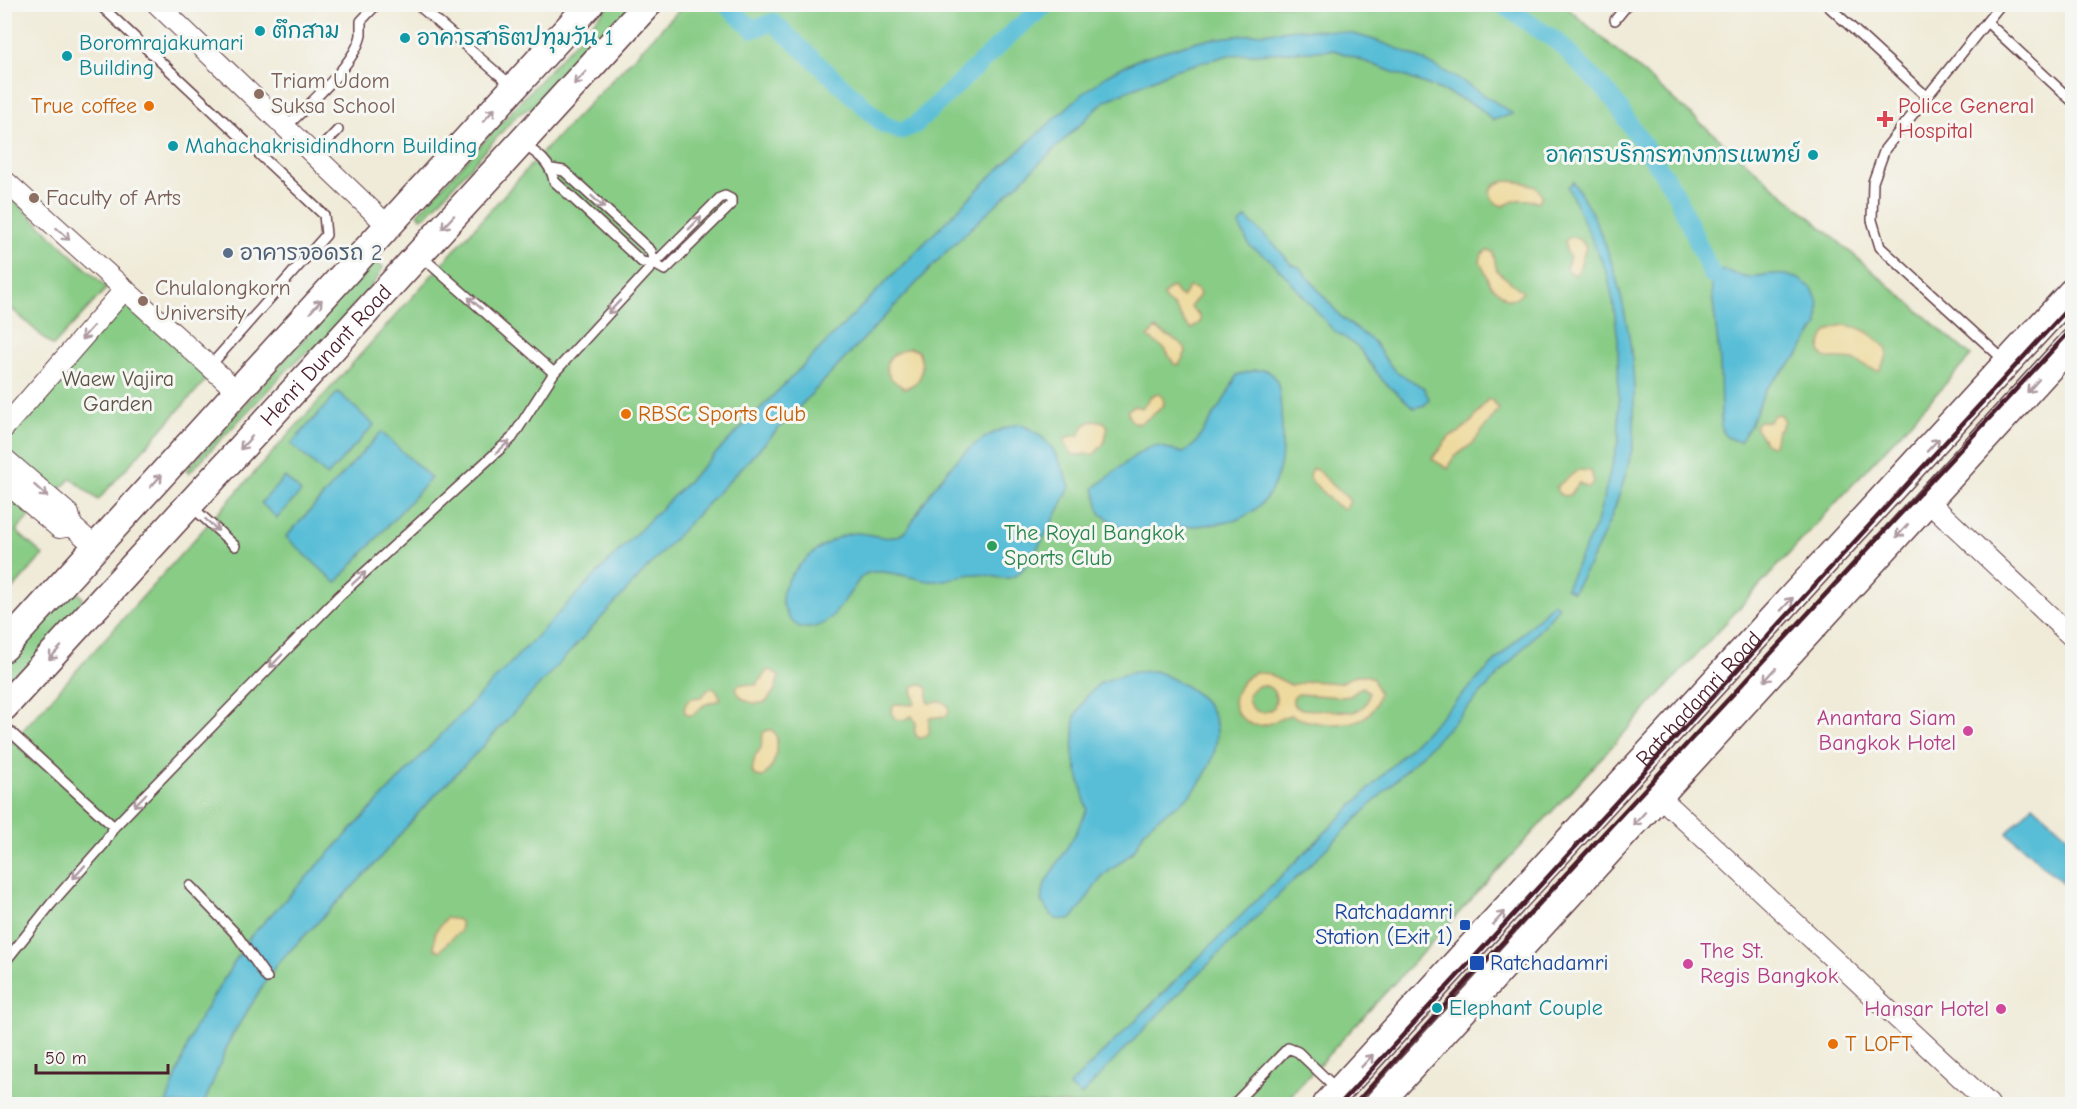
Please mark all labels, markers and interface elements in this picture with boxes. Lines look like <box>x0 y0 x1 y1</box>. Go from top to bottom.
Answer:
place label: ตึกสาม <box>272 18 340 44</box>
marker: ตึกสาม <box>253 24 267 38</box>
place label: อาคารสาธิตปทุมวัน 1 <box>417 24 613 54</box>
place label: Boromrajakumari Building <box>79 30 244 81</box>
marker: อาคารสาธิตปทุมวัน 1 <box>398 31 412 45</box>
marker: Boromrajakumari Building <box>60 49 74 63</box>
place label: Triam Udom Suksa School <box>271 68 395 119</box>
one-way arrow <box>573 71 587 86</box>
marker: Triam Udom Suksa School <box>252 87 266 101</box>
place label: True coffee <box>31 93 137 119</box>
place label: Police General Hospital <box>1898 93 2034 144</box>
marker: True coffee <box>142 99 156 113</box>
one-way arrow <box>482 108 496 123</box>
marker: Police General Hospital <box>1876 110 1894 128</box>
place label: Mahachakrisidindhorn Building <box>185 133 478 159</box>
marker: Mahachakrisidindhorn Building <box>166 139 180 153</box>
place label: อาคารบริการทางการแพทย์ <box>1546 140 1801 168</box>
marker: อาคารบริการทางการแพทย์ <box>1806 148 1820 162</box>
place label: Faculty of Arts <box>46 185 181 211</box>
marker: Faculty of Arts <box>27 191 41 205</box>
one-way arrow <box>590 195 605 209</box>
one-way arrow <box>441 214 455 229</box>
one-way arrow <box>688 215 703 230</box>
one-way arrow <box>56 227 71 241</box>
place label: อาคารจอดรถ 2 <box>240 240 383 266</box>
marker: อาคารจอดรถ 2 <box>221 246 235 260</box>
place label: Chulalongkorn University <box>155 275 291 326</box>
street label: Henri Dunant Road <box>255 279 397 431</box>
marker: Chulalongkorn University <box>136 294 150 308</box>
one-way arrow <box>468 296 483 310</box>
one-way arrow <box>309 299 323 314</box>
one-way arrow <box>608 299 622 314</box>
one-way arrow <box>80 326 94 341</box>
park label: Waew Vajira Garden <box>62 366 174 417</box>
one-way arrow <box>2026 379 2040 394</box>
place label: RBSC Sports Club <box>638 401 806 427</box>
marker: RBSC Sports Club <box>619 407 633 421</box>
one-way arrow <box>239 435 253 450</box>
one-way arrow <box>1926 437 1940 452</box>
one-way arrow <box>495 440 510 454</box>
one-way arrow <box>149 474 163 489</box>
one-way arrow <box>33 484 48 498</box>
one-way arrow <box>205 518 220 533</box>
place label: The Royal Bangkok Sports Club <box>1004 520 1185 571</box>
one-way arrow <box>1895 523 1909 538</box>
marker: The Royal Bangkok Sports Club <box>985 539 999 553</box>
one-way arrow <box>351 571 366 585</box>
one-way arrow <box>1780 596 1794 611</box>
street label: Ratchadamri Road <box>1631 626 1767 771</box>
one-way arrow <box>48 645 62 660</box>
one-way arrow <box>269 653 284 668</box>
one-way arrow <box>1763 667 1777 682</box>
place label: Anantara Siam Bangkok Hotel <box>1817 705 1956 756</box>
marker: Anantara Siam Bangkok Hotel <box>1961 724 1975 738</box>
one-way arrow <box>133 793 147 808</box>
one-way arrow <box>1632 811 1646 826</box>
one-way arrow <box>72 865 86 880</box>
place label: Ratchadamri Station (Exit 1) <box>1315 899 1453 950</box>
one-way arrow <box>1492 910 1506 925</box>
marker: Ratchadamri Station (Exit 1) <box>1458 918 1472 932</box>
place label: The St. Regis Bangkok <box>1700 938 1839 989</box>
place label: Ratchadamri <box>1490 950 1609 976</box>
marker: Ratchadamri <box>1468 954 1486 972</box>
marker: The St. Regis Bangkok <box>1681 957 1695 971</box>
place label: Elephant Couple <box>1449 995 1603 1021</box>
place label: Hansar Hotel <box>1864 996 1989 1022</box>
marker: Elephant Couple <box>1430 1001 1444 1015</box>
marker: Hansar Hotel <box>1994 1002 2008 1016</box>
place label: T LOFT <box>1845 1031 1913 1057</box>
scale bar <box>36 1037 168 1075</box>
marker: T LOFT <box>1826 1037 1840 1051</box>
text: 50 m <box>45 1048 87 1069</box>
one-way arrow <box>1360 1054 1374 1069</box>

